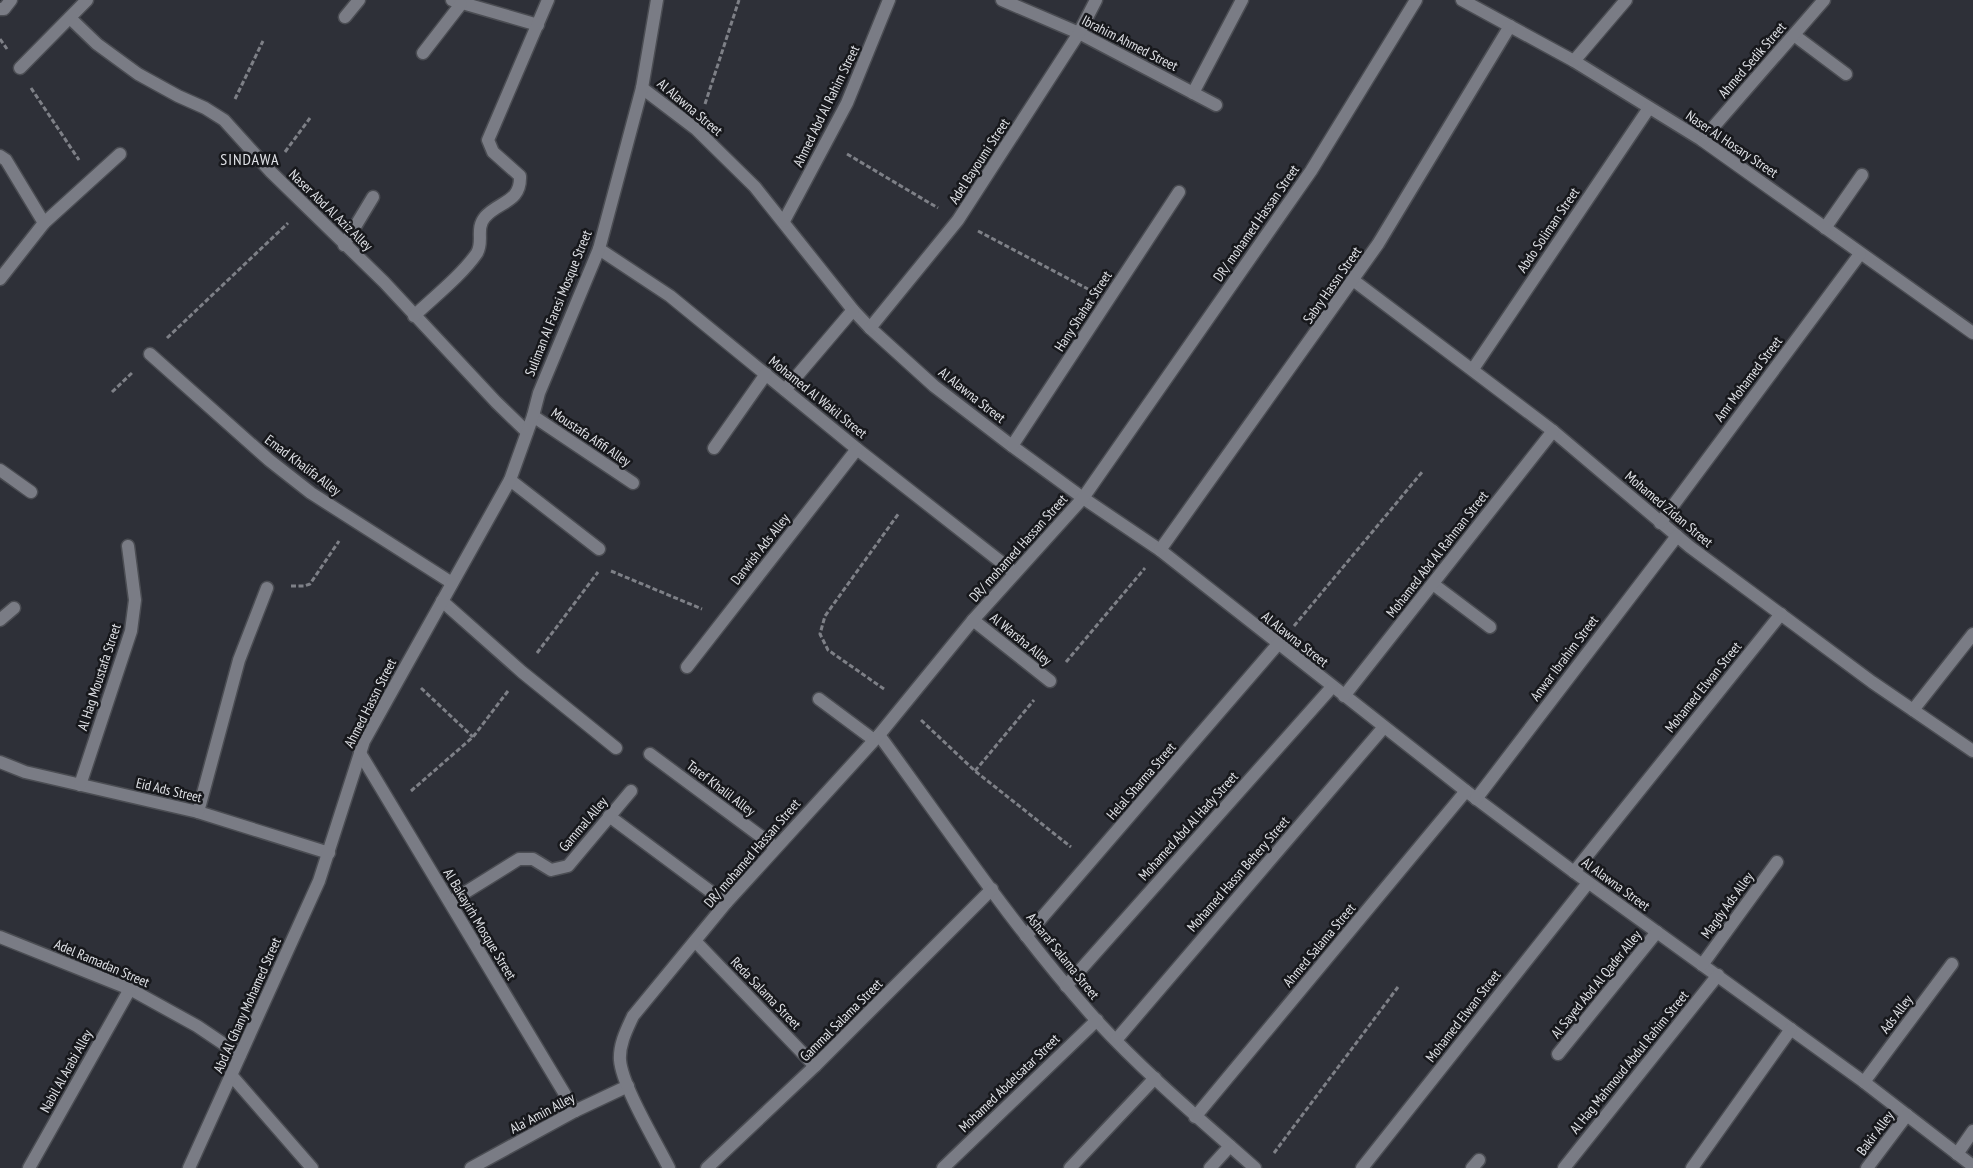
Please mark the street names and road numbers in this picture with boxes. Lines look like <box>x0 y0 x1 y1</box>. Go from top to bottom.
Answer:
street label: Ibrahim Ahmed Street <box>1079 11 1181 75</box>
street label: Ahmed Sedik Street <box>1714 18 1790 102</box>
street label: Ahmed Abd Al Rahim Street <box>789 42 863 170</box>
street label: Al Alawna Street <box>654 74 727 140</box>
street label: Naser Al Hosary Street <box>1682 106 1782 182</box>
street label: Adel Bayoumi Street <box>945 115 1013 207</box>
street label: DR/ mohamed Hassan Street <box>1209 161 1303 285</box>
street label: Naser Abd Al Aziz Alley <box>285 165 377 255</box>
street label: Abdo Soliman Street <box>1513 184 1583 276</box>
street label: Suliman Al Faresi Mosque Street <box>520 227 596 379</box>
street label: Sabry Hassn Street <box>1299 243 1365 327</box>
street label: Hany Shahat Street <box>1050 267 1116 355</box>
street label: Amr Mohamed Street <box>1710 333 1786 425</box>
street label: Mohamed Al Wakil Street <box>765 352 871 442</box>
street label: Al Alawna Street <box>935 363 1009 427</box>
street label: Moustafa Afifi Alley <box>548 404 635 471</box>
street label: Emad Khalifa Alley <box>261 431 345 500</box>
street label: Mohamed Zidan Street <box>1621 467 1717 551</box>
street label: Mohamed Abd Al Rahman Street <box>1382 487 1492 621</box>
street label: DR/ mohamed Hassan Street <box>965 490 1071 605</box>
street label: Darwish Ads Alley <box>727 509 794 588</box>
street label: Al Alawna Street <box>1258 607 1332 671</box>
street label: Al Warsha Alley <box>987 609 1056 670</box>
street label: Anwar Ibrahim Street <box>1526 612 1602 704</box>
street label: Al Hag Moustafa Street <box>73 621 125 733</box>
street label: Mohamed Elwan Street <box>1661 638 1745 736</box>
street label: Ahmed Hassn Street <box>340 655 400 750</box>
street label: Helal Sharma Street <box>1103 739 1180 823</box>
street label: Taref Khalil Alley <box>683 756 760 820</box>
street label: Mohamed Abd Al Hady Street <box>1134 768 1242 884</box>
street label: Eid Ads Street <box>134 774 204 806</box>
street label: Gammal Alley <box>555 792 612 855</box>
street label: DR/ mohamed Hassan Street <box>700 795 804 911</box>
street label: Mohamed Hassn Behery Street <box>1183 812 1293 935</box>
street label: Al Alawna Street <box>1578 853 1654 915</box>
street label: Al Bakayirh Mosque Street <box>440 865 520 983</box>
street label: Magdy Ads Alley <box>1697 868 1758 942</box>
street label: Ahmed Salama Street <box>1279 899 1359 991</box>
street label: Asharaf Salama Street <box>1023 909 1104 1003</box>
street label: Al Sayed Abd Al Qader Alley <box>1547 926 1646 1042</box>
street label: Abd Al Ghany Mohamed Street <box>209 934 285 1076</box>
street label: Adel Ramadan Street <box>52 935 152 991</box>
street label: Reda Salama Street <box>727 953 805 1033</box>
street label: Mohamed Elwan Street <box>1421 966 1505 1066</box>
street label: Gammal Salama Street <box>796 975 886 1065</box>
street label: Al Hag Mahmoud Abdul Rahim Street <box>1566 987 1692 1137</box>
street label: Ads Alley <box>1876 990 1917 1037</box>
street label: Nabil Al Arabi Alley <box>36 1026 97 1116</box>
street label: Mohamed Abdelsatar Street <box>955 1030 1063 1136</box>
street label: Ala' Amin Alley <box>506 1088 578 1138</box>
street label: Bakir Alley <box>1852 1107 1898 1159</box>

